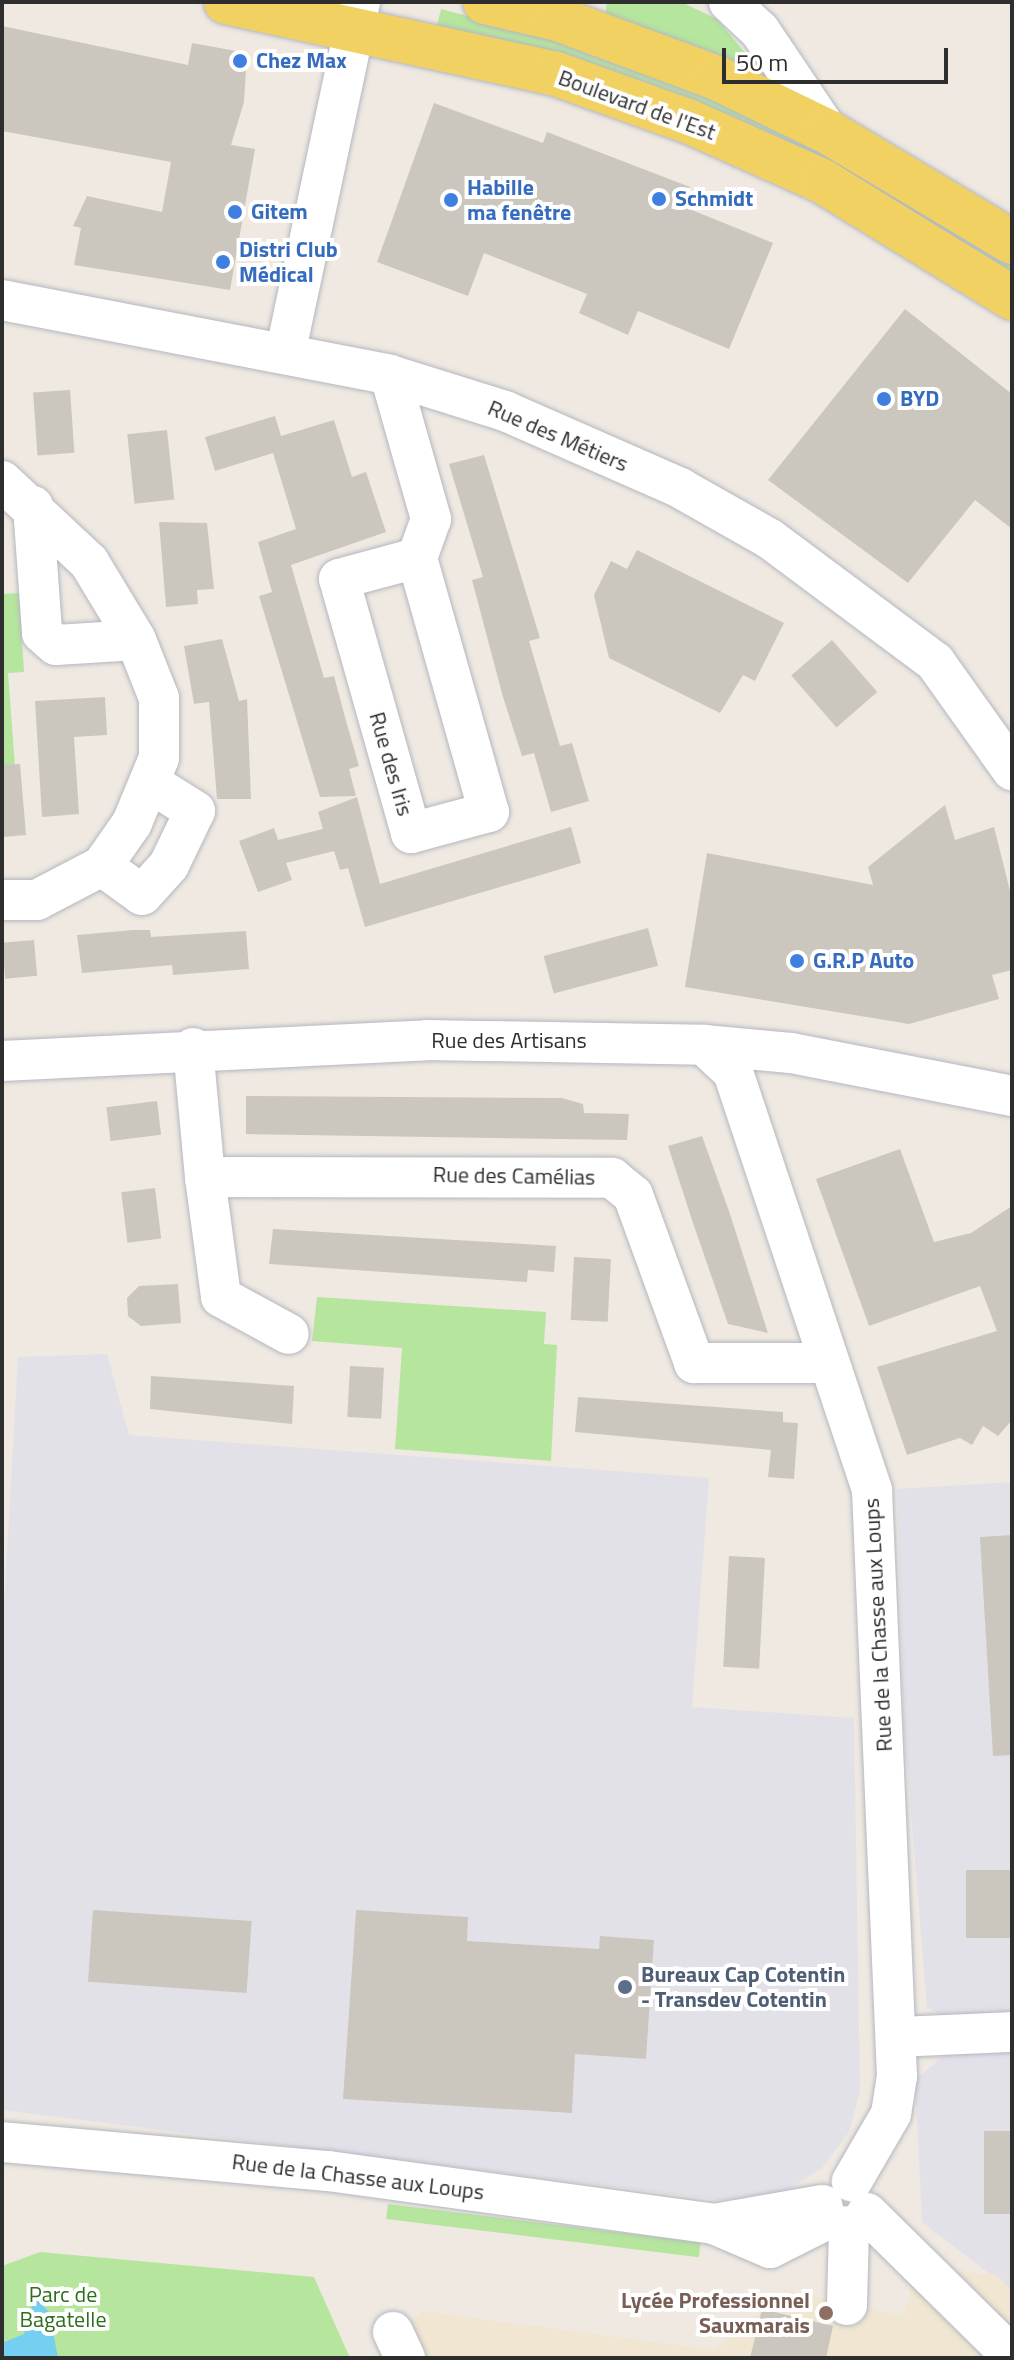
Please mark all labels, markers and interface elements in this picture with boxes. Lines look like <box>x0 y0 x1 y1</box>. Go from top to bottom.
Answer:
scale bar <box>726 32 952 82</box>
text: 50 m <box>736 44 788 80</box>
place label: Chez Max <box>256 48 347 74</box>
marker: Chez Max <box>231 52 249 70</box>
street label: Boulevard de l'Est <box>555 64 719 146</box>
place label: Habille ma fenêtre <box>467 174 571 226</box>
place label: Schmidt <box>675 186 753 212</box>
marker: Schmidt <box>650 190 668 208</box>
marker: Habille ma fenêtre <box>442 191 460 209</box>
place label: Gitem <box>251 199 308 225</box>
marker: Gitem <box>226 203 244 221</box>
place label: Distri Club Médical <box>239 236 338 288</box>
marker: Distri Club Médical <box>214 253 232 271</box>
place label: BYD <box>900 386 939 412</box>
marker: BYD <box>875 390 893 408</box>
street label: Rue des Métiers <box>484 395 632 477</box>
street label: Rue des Iris <box>364 709 418 819</box>
place label: G.R.P Auto <box>813 948 914 974</box>
marker: G.R.P Auto <box>788 952 806 970</box>
street label: Rue des Artisans <box>431 1028 587 1054</box>
street label: Rue des Camélias <box>432 1161 596 1191</box>
street label: Rue de la Chasse aux Loups <box>858 1498 898 1752</box>
place label: Bureaux Cap Cotentin - Transdev Cotentin <box>641 1961 845 2012</box>
marker: Bureaux Cap Cotentin - Transdev Cotentin <box>616 1978 634 1996</box>
street label: Rue de la Chasse aux Loups <box>230 2148 486 2206</box>
park label: Parc de Bagatelle <box>19 2281 107 2332</box>
place label: Lycée Professionnel Sauxmarais <box>621 2287 810 2338</box>
marker: Lycée Professionnel Sauxmarais <box>817 2304 835 2322</box>

